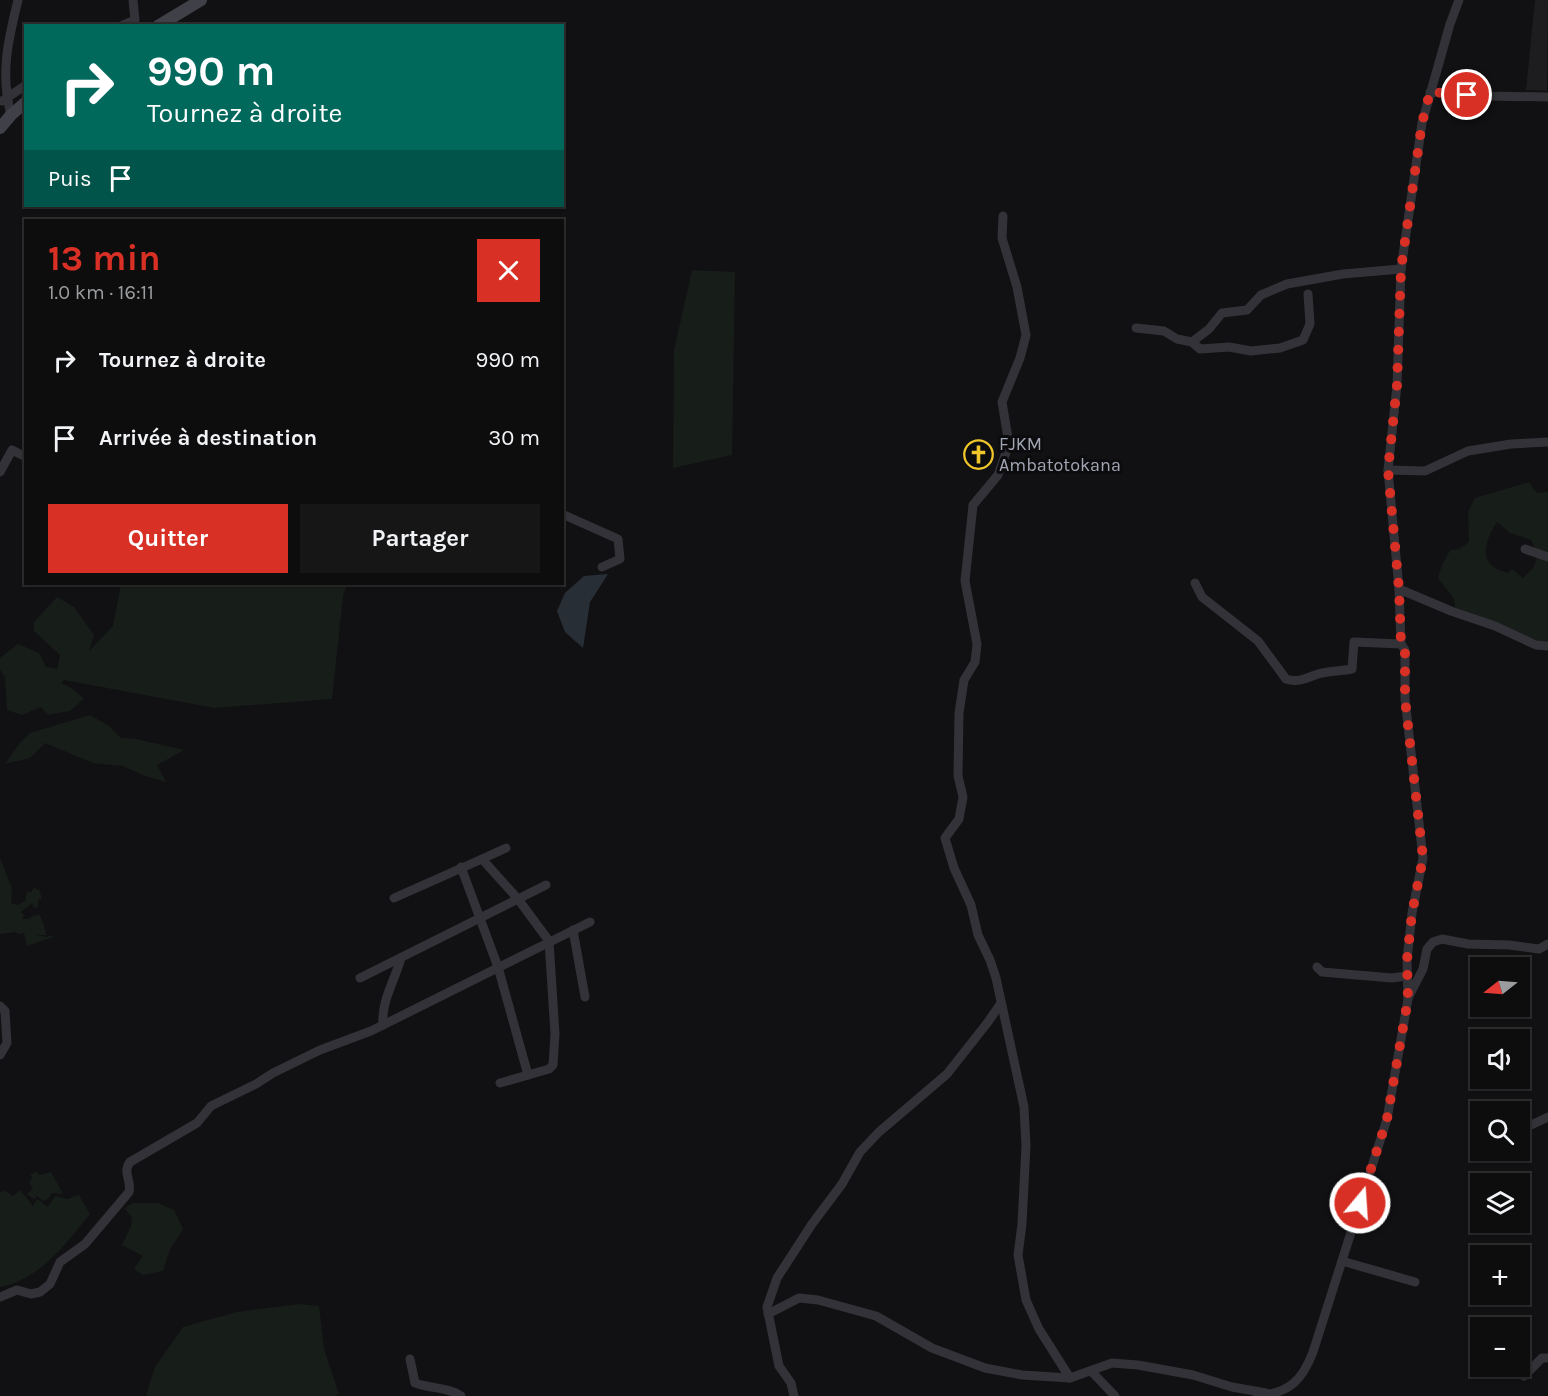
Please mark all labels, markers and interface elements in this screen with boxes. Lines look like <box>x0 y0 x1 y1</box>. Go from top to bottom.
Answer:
text: 990 m <box>147 46 275 96</box>
icon: right <box>48 48 126 126</box>
pin <box>1441 69 1492 120</box>
icon: arrive <box>1450 78 1483 111</box>
text: Tournez à droite <box>147 97 342 129</box>
icon: arrive <box>104 162 137 195</box>
text: Puis <box>48 166 92 192</box>
text: 13 min <box>48 237 161 279</box>
button: close <box>477 239 540 302</box>
text: 1.0 km · 16:11 <box>48 281 154 304</box>
icon: right <box>48 344 81 377</box>
text: Tournez à droite <box>99 347 266 373</box>
text: 990 m <box>476 347 540 373</box>
icon: arrive <box>48 422 81 455</box>
text: Arrivée à destination <box>99 425 317 451</box>
text: 30 m <box>488 425 540 451</box>
place label: FJKM Ambatotokana <box>999 433 1121 476</box>
church icon: FJKM Ambatotokana <box>962 438 994 470</box>
button: Quitter <box>48 504 288 573</box>
button: Partager <box>300 504 540 573</box>
north arrow <box>1470 957 1530 1017</box>
map controls <box>1470 957 1530 1377</box>
button: sound <box>1470 1029 1530 1089</box>
button: search <box>1470 1101 1530 1161</box>
position arrow <box>1328 1171 1392 1235</box>
button: layers <box>1470 1173 1530 1233</box>
button: + <box>1470 1245 1530 1305</box>
button: − <box>1470 1317 1530 1377</box>

